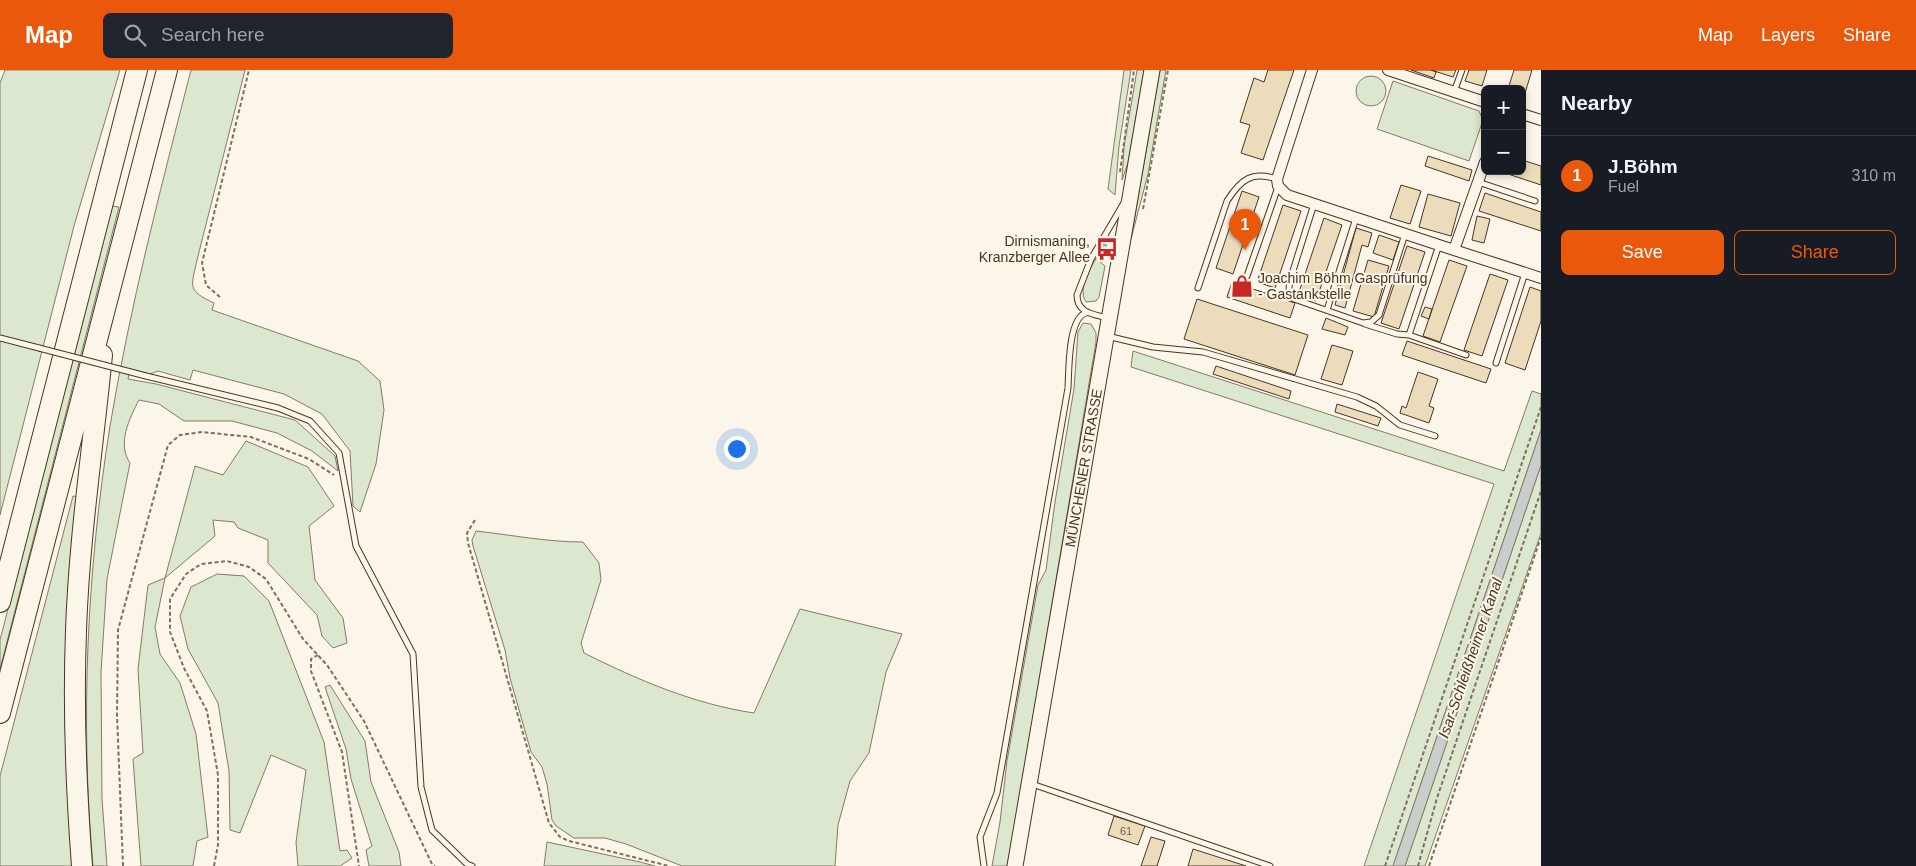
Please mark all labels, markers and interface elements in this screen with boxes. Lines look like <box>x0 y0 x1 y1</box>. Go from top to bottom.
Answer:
search box <box>103 13 453 58</box>
text: Map <box>25 21 73 48</box>
icon: search <box>121 21 149 49</box>
text: Search here <box>161 24 265 45</box>
text: Map <box>1698 25 1733 45</box>
text: Layers <box>1761 25 1815 45</box>
text: Share <box>1843 25 1891 45</box>
map controls <box>1481 85 1526 175</box>
button: + <box>1481 85 1526 130</box>
text: Nearby <box>1561 91 1632 114</box>
button: − <box>1481 130 1526 175</box>
text: J.Böhm <box>1608 156 1678 177</box>
text: 1 <box>1573 167 1581 184</box>
text: 310 m <box>1852 167 1896 184</box>
text: Fuel <box>1608 178 1639 195</box>
pin: 1 <box>1229 209 1261 250</box>
button: Save <box>1561 230 1724 275</box>
button: Share <box>1734 230 1896 275</box>
place label: Dirnismaning, Kranzberger Allee <box>979 233 1090 265</box>
bus stop icon: Dirnismaning, Kranzberger Allee <box>1094 236 1120 262</box>
place label: Joachim Böhm Gasprüfung - Gastankstelle <box>1258 270 1428 302</box>
shop icon: Joachim Böhm Gasprüfung - Gastankstelle <box>1229 273 1255 299</box>
street label: MÜNCHENER STRASSE <box>1062 387 1105 548</box>
your location <box>724 436 750 462</box>
water label: Isar-Schleißheimer Kanal <box>1435 575 1506 740</box>
house number: 61 <box>1120 825 1132 837</box>

